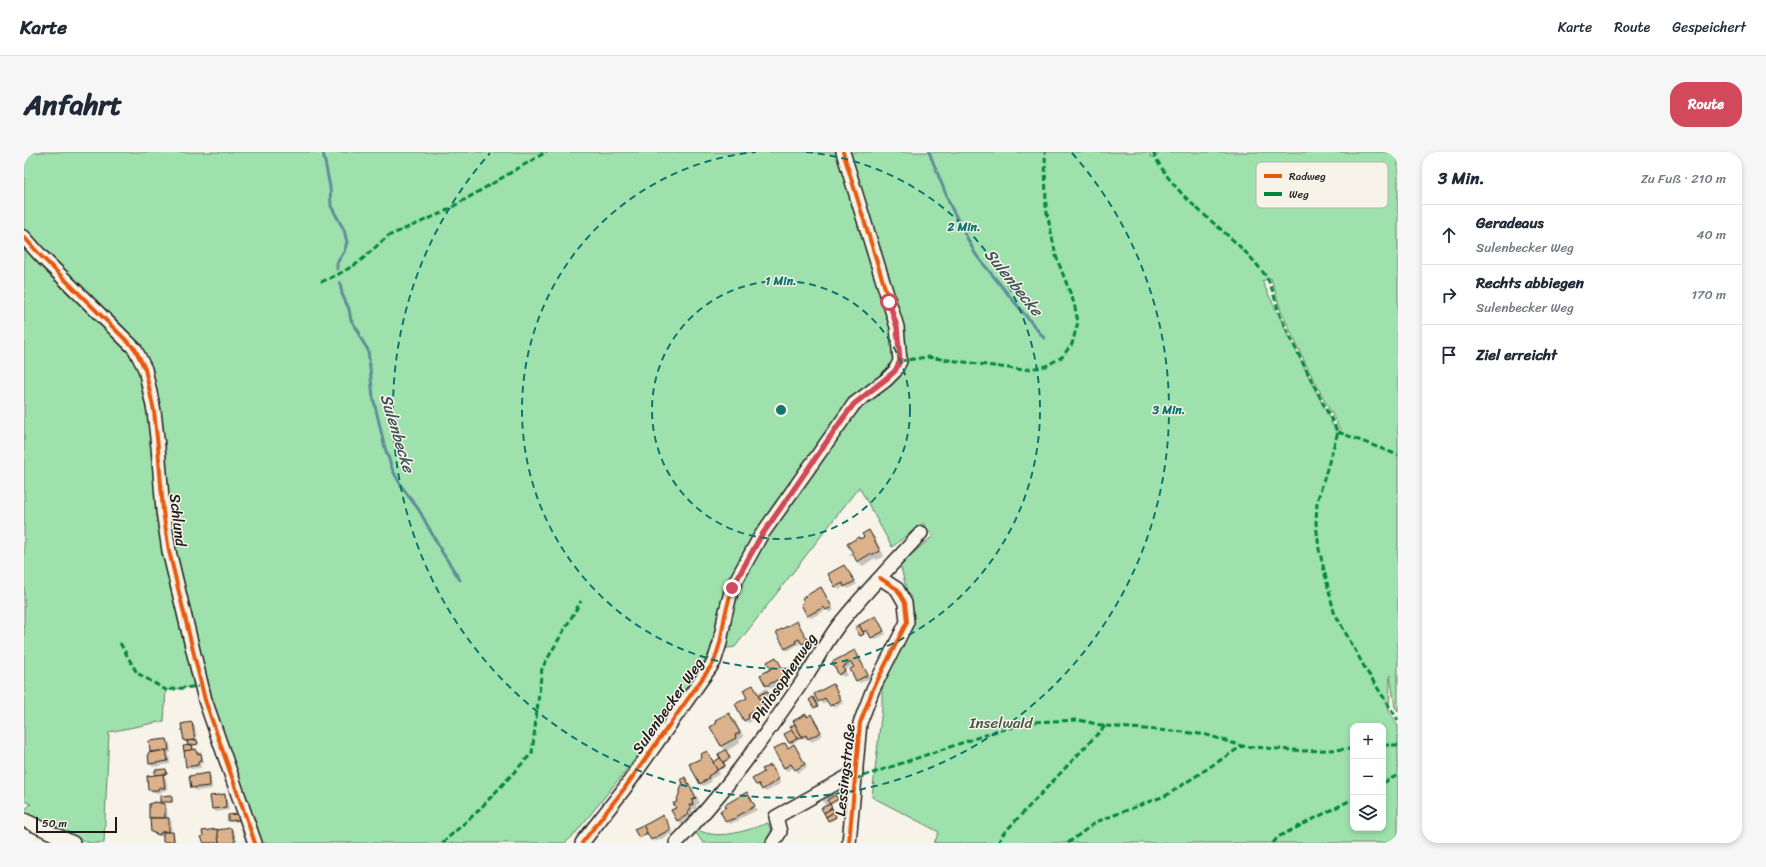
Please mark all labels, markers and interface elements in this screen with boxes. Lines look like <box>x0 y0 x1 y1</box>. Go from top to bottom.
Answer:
text: Karte <box>20 11 67 44</box>
text: Karte <box>1558 15 1592 40</box>
text: Route <box>1614 15 1650 40</box>
text: Gespeichert <box>1672 15 1746 40</box>
text: Anfahrt <box>24 80 122 129</box>
button: Route <box>1670 82 1742 127</box>
legend <box>1256 162 1388 208</box>
text: 3 Min. <box>1438 163 1485 193</box>
text: Radweg <box>1289 167 1326 186</box>
text: Zu Fuß · 210 m <box>1641 167 1726 190</box>
text: Weg <box>1289 185 1309 204</box>
text: Geradeaus <box>1476 210 1544 236</box>
text: 2 Min. <box>946 216 981 238</box>
text: 40 m <box>1696 223 1726 246</box>
icon: ahead <box>1438 224 1460 246</box>
text: Sulenbecker Weg <box>1476 236 1574 259</box>
water label: Sulenbecke <box>977 242 1051 324</box>
text: 1 Min. <box>765 270 797 292</box>
text: Rechts abbiegen <box>1476 270 1584 296</box>
text: 170 m <box>1691 283 1726 306</box>
icon: right <box>1438 284 1460 306</box>
route start <box>880 293 898 311</box>
text: Sulenbecker Weg <box>1476 296 1574 319</box>
text: Ziel erreicht <box>1476 342 1557 368</box>
icon: arrive <box>1438 344 1460 366</box>
water label: Sulenbecke <box>372 390 424 478</box>
text: 3 Min. <box>1152 399 1185 421</box>
centre of rings <box>774 403 788 417</box>
street label: Schlund <box>162 492 194 549</box>
route end <box>723 579 741 597</box>
street label: Philosophenweg <box>744 627 824 728</box>
street label: Sulenbecker Weg <box>625 652 711 760</box>
park label: Inselwald <box>969 710 1034 736</box>
street label: Lessingstraße <box>827 722 863 818</box>
map controls <box>1350 723 1386 831</box>
button: + <box>1350 723 1386 759</box>
button: − <box>1350 759 1386 795</box>
button: layers <box>1350 795 1386 831</box>
text: 50 m <box>42 814 67 833</box>
scale bar <box>36 815 117 834</box>

